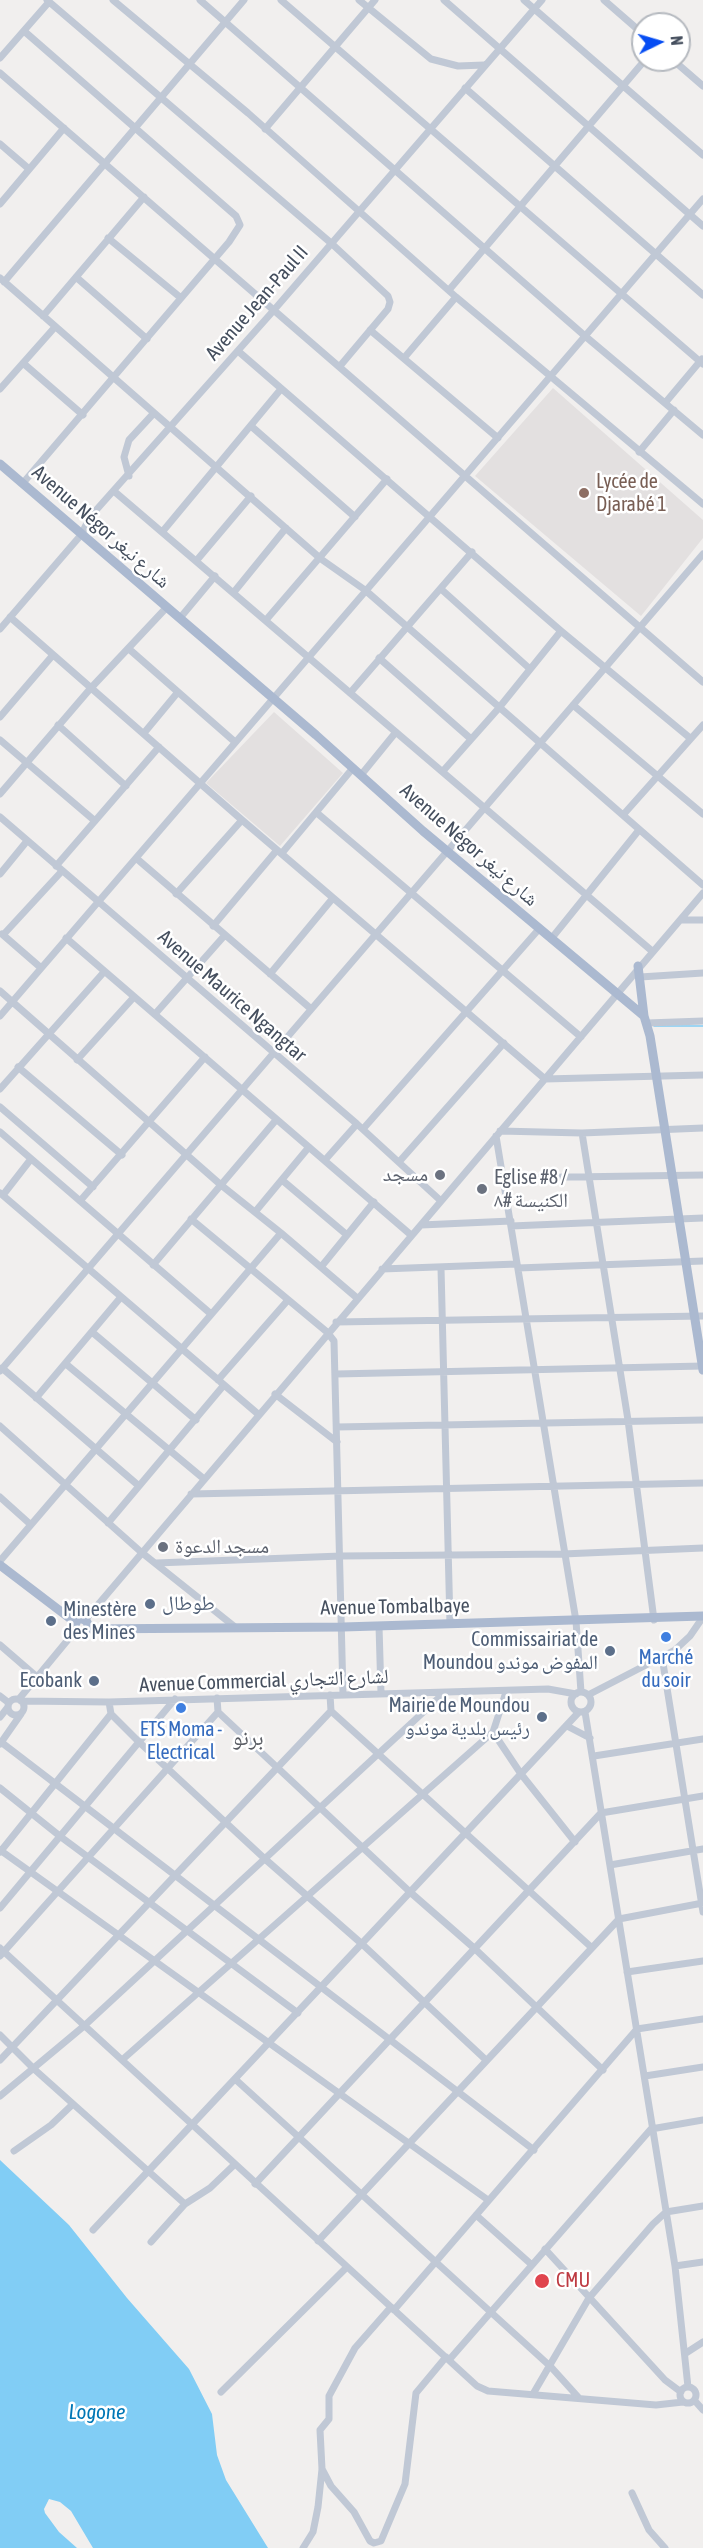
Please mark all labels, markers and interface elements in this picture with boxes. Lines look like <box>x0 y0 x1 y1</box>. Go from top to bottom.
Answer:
north arrow <box>631 12 691 72</box>
text: N <box>668 35 686 46</box>
street label: Avenue Jean-Paul II <box>201 241 313 365</box>
street label: Avenue Négor شارع نيغر <box>27 461 175 593</box>
place label: Lycée de Djarabé 1 <box>596 470 667 517</box>
marker: Lycée de Djarabé 1 <box>577 486 591 500</box>
street label: Avenue Négor شارع نيغر <box>395 779 543 911</box>
street label: Avenue Maurice Ngangtar <box>153 925 311 1067</box>
place label: مسجد <box>383 1163 428 1187</box>
place label: Eglise #8 / الكنيسة #٨ <box>494 1166 568 1213</box>
marker: مسجد <box>433 1168 447 1182</box>
marker: Eglise #8 / الكنيسة #٨ <box>475 1182 489 1196</box>
place label: مسجد الدعوة <box>175 1535 269 1559</box>
marker: مسجد الدعوة <box>156 1540 170 1554</box>
place label: طوطال <box>162 1592 215 1616</box>
street label: Avenue Tombalbaye <box>320 1594 470 1620</box>
marker: طوطال <box>143 1597 157 1611</box>
place label: Minestère des Mines <box>63 1598 136 1645</box>
marker: Minestère des Mines <box>44 1614 58 1628</box>
place label: Commissairiat de Moundou المفوض موندو <box>423 1628 598 1675</box>
marker: Marché du soir <box>659 1630 673 1644</box>
marker: Commissairiat de Moundou المفوض موندو <box>603 1644 617 1658</box>
place label: Marché du soir <box>639 1646 693 1693</box>
street label: Avenue Commercial لشارع التجاري <box>139 1665 389 1697</box>
place label: Ecobank <box>19 1669 82 1693</box>
marker: Ecobank <box>87 1674 101 1688</box>
place label: Mairie de Moundou رئيس بلدية موندو <box>388 1694 530 1741</box>
marker: ETS Moma - Electrical <box>174 1701 188 1715</box>
marker: Mairie de Moundou رئيس بلدية موندو <box>535 1710 549 1724</box>
place label: ETS Moma - Electrical <box>140 1718 222 1765</box>
district label: برنو <box>232 1725 264 1751</box>
place label: CMU <box>556 2269 590 2293</box>
marker: CMU <box>533 2272 551 2290</box>
water label: Logone <box>68 2399 126 2425</box>

